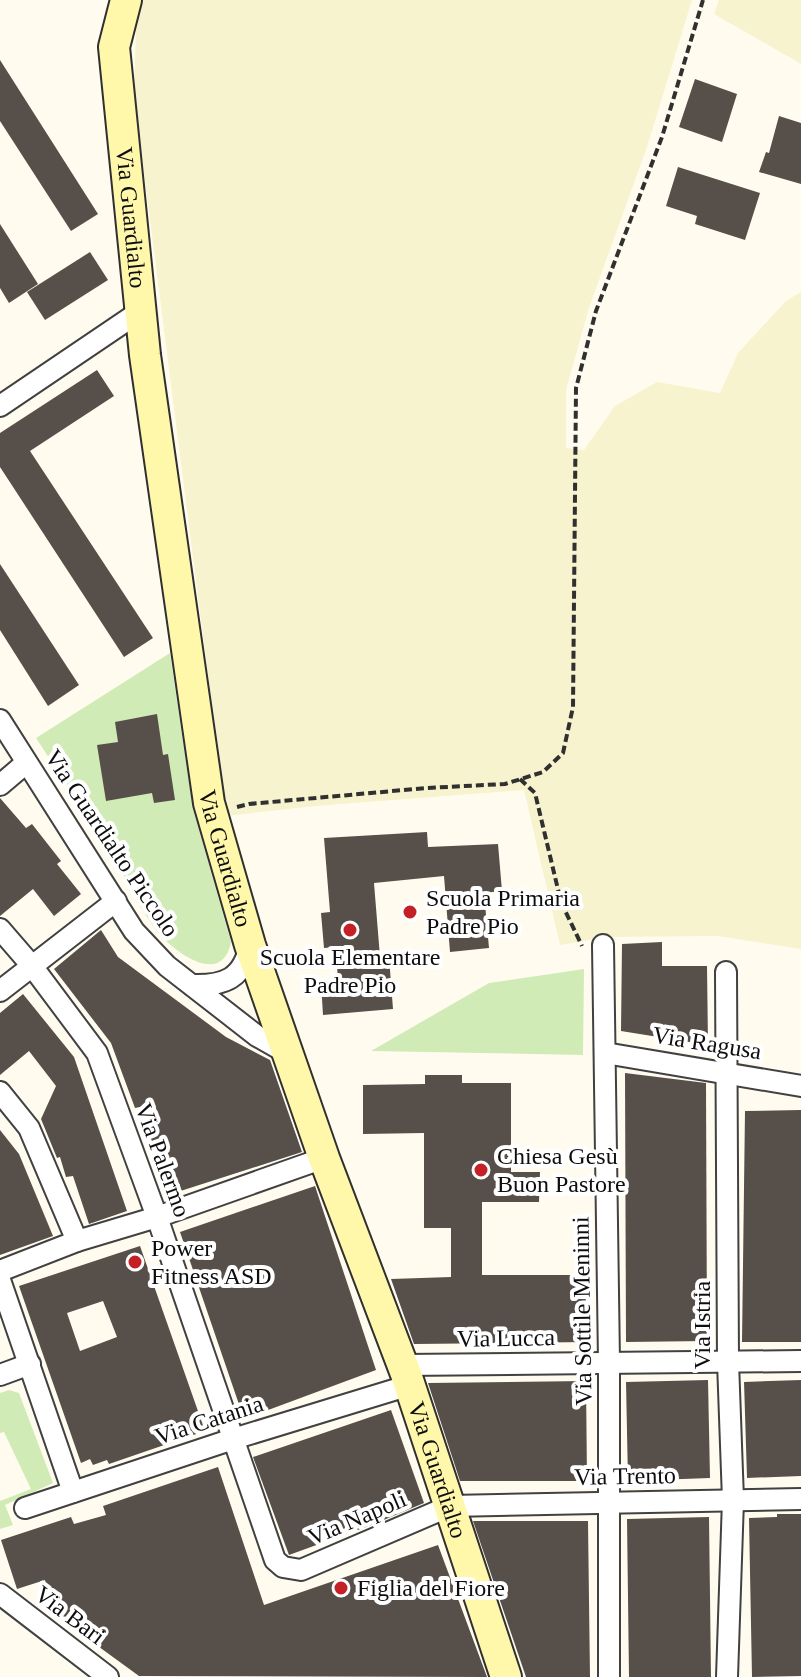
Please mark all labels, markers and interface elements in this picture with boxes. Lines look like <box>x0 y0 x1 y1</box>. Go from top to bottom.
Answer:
street label: Via Guardialto <box>111 146 151 290</box>
street label: Via Guardialto Piccolo <box>40 745 184 941</box>
street label: Via Guardialto <box>194 788 257 930</box>
place label: Scuola Primaria Padre Pio <box>426 885 580 939</box>
marker: Scuola Primaria Padre Pio <box>401 903 419 921</box>
marker: Scuola Elementare Padre Pio <box>341 921 359 939</box>
place label: Scuola Elementare Padre Pio <box>260 944 440 998</box>
street label: Via Ragusa <box>651 1022 764 1064</box>
street label: Via Palermo <box>130 1100 196 1220</box>
place label: Chiesa Gesù Buon Pastore <box>497 1143 626 1197</box>
marker: Chiesa Gesù Buon Pastore <box>472 1161 490 1179</box>
street label: Via Sottile Meninni <box>567 1216 597 1406</box>
place label: Power Fitness ASD <box>151 1235 272 1289</box>
marker: Power Fitness ASD <box>126 1253 144 1271</box>
street label: Via Istria <box>689 1280 715 1369</box>
street label: Via Lucca <box>457 1324 555 1352</box>
street label: Via Catania <box>151 1390 267 1450</box>
street label: Via Guardialto <box>403 1399 472 1541</box>
street label: Via Trento <box>574 1462 676 1490</box>
street label: Via Napoli <box>304 1485 410 1550</box>
place label: Figlia del Fiore <box>357 1575 505 1601</box>
marker: Figlia del Fiore <box>332 1579 350 1597</box>
street label: Via Bari <box>30 1580 110 1650</box>

